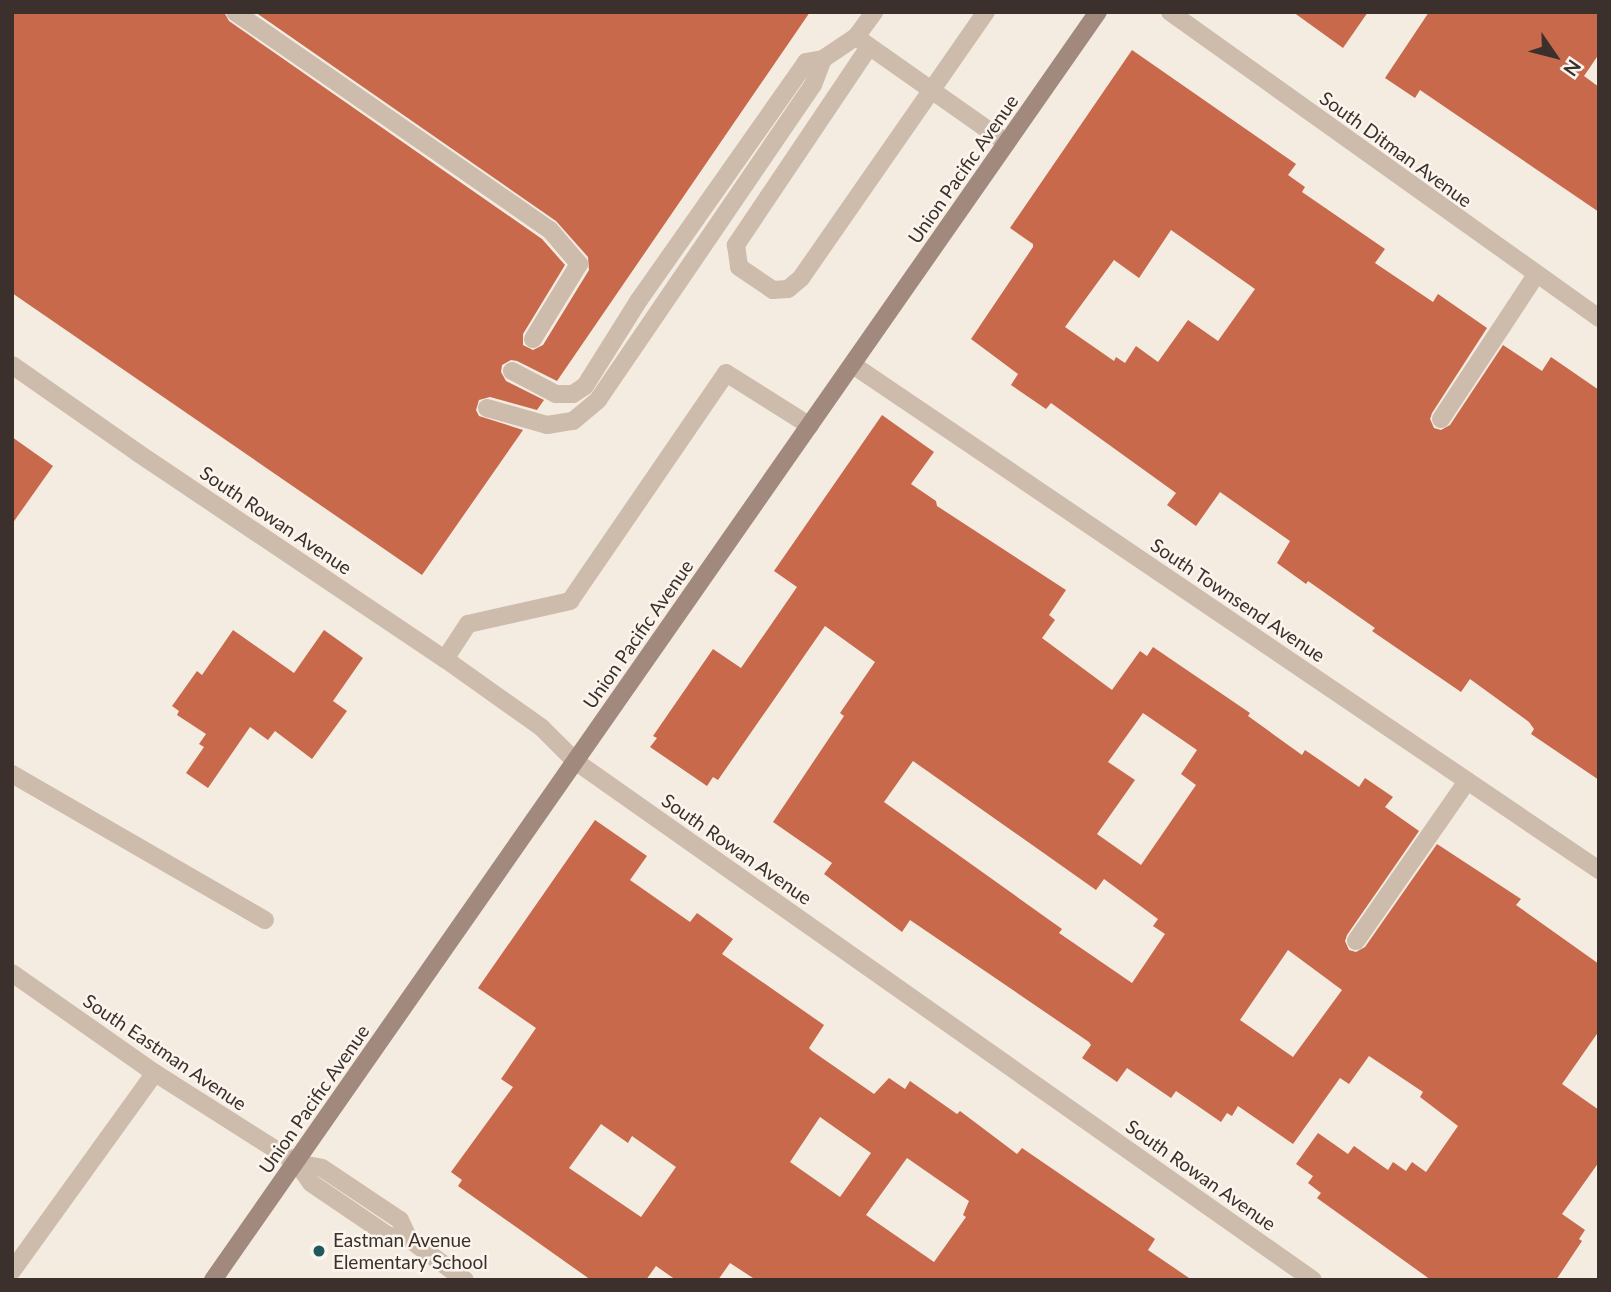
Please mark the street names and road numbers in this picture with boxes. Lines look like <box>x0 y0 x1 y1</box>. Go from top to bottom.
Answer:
street label: South Ditman Avenue <box>1315 86 1477 212</box>
street label: Union Pacific Avenue <box>903 90 1023 248</box>
street label: South Rowan Avenue <box>196 461 356 579</box>
street label: South Townsend Avenue <box>1146 533 1330 667</box>
street label: Union Pacific Avenue <box>578 555 698 713</box>
street label: South Rowan Avenue <box>657 788 817 910</box>
street label: South Eastman Avenue <box>79 989 251 1115</box>
street label: Union Pacific Avenue <box>254 1020 374 1178</box>
street label: South Rowan Avenue <box>1121 1114 1281 1236</box>

